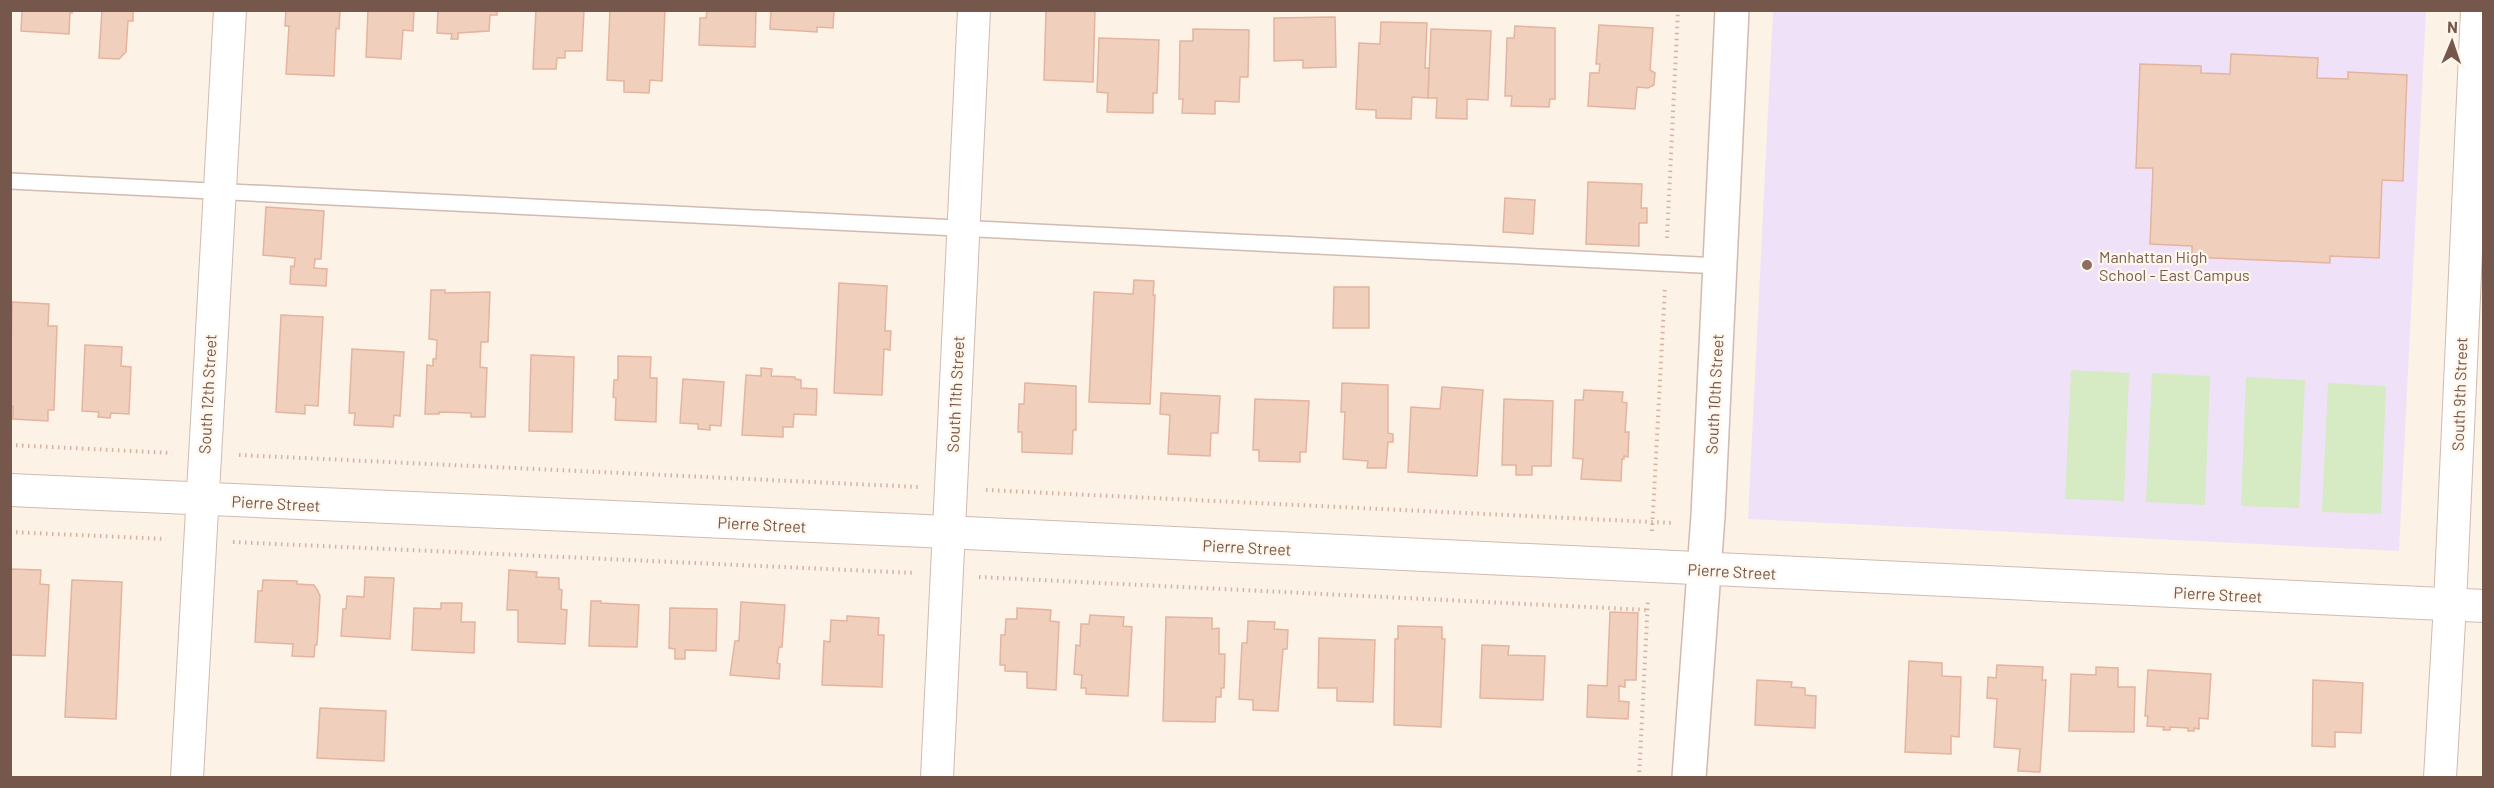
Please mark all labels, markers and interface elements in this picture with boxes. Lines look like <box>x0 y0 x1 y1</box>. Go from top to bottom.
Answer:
north arrow <box>2422 12 2482 72</box>
text: N <box>2447 17 2458 36</box>
place label: Manhattan High School - East Campus <box>2099 247 2250 284</box>
marker: Manhattan High School - East Campus <box>2080 258 2094 272</box>
street label: South 10th Street <box>1701 333 1727 455</box>
street label: South 12th Street <box>194 334 220 454</box>
street label: South 11th Street <box>942 335 968 453</box>
street label: South 9th Street <box>2448 337 2470 451</box>
street label: Pierre Street <box>231 491 321 515</box>
street label: Pierre Street <box>717 512 807 536</box>
street label: Pierre Street <box>1202 535 1292 559</box>
street label: Pierre Street <box>1687 559 1777 583</box>
street label: Pierre Street <box>2173 582 2263 606</box>

